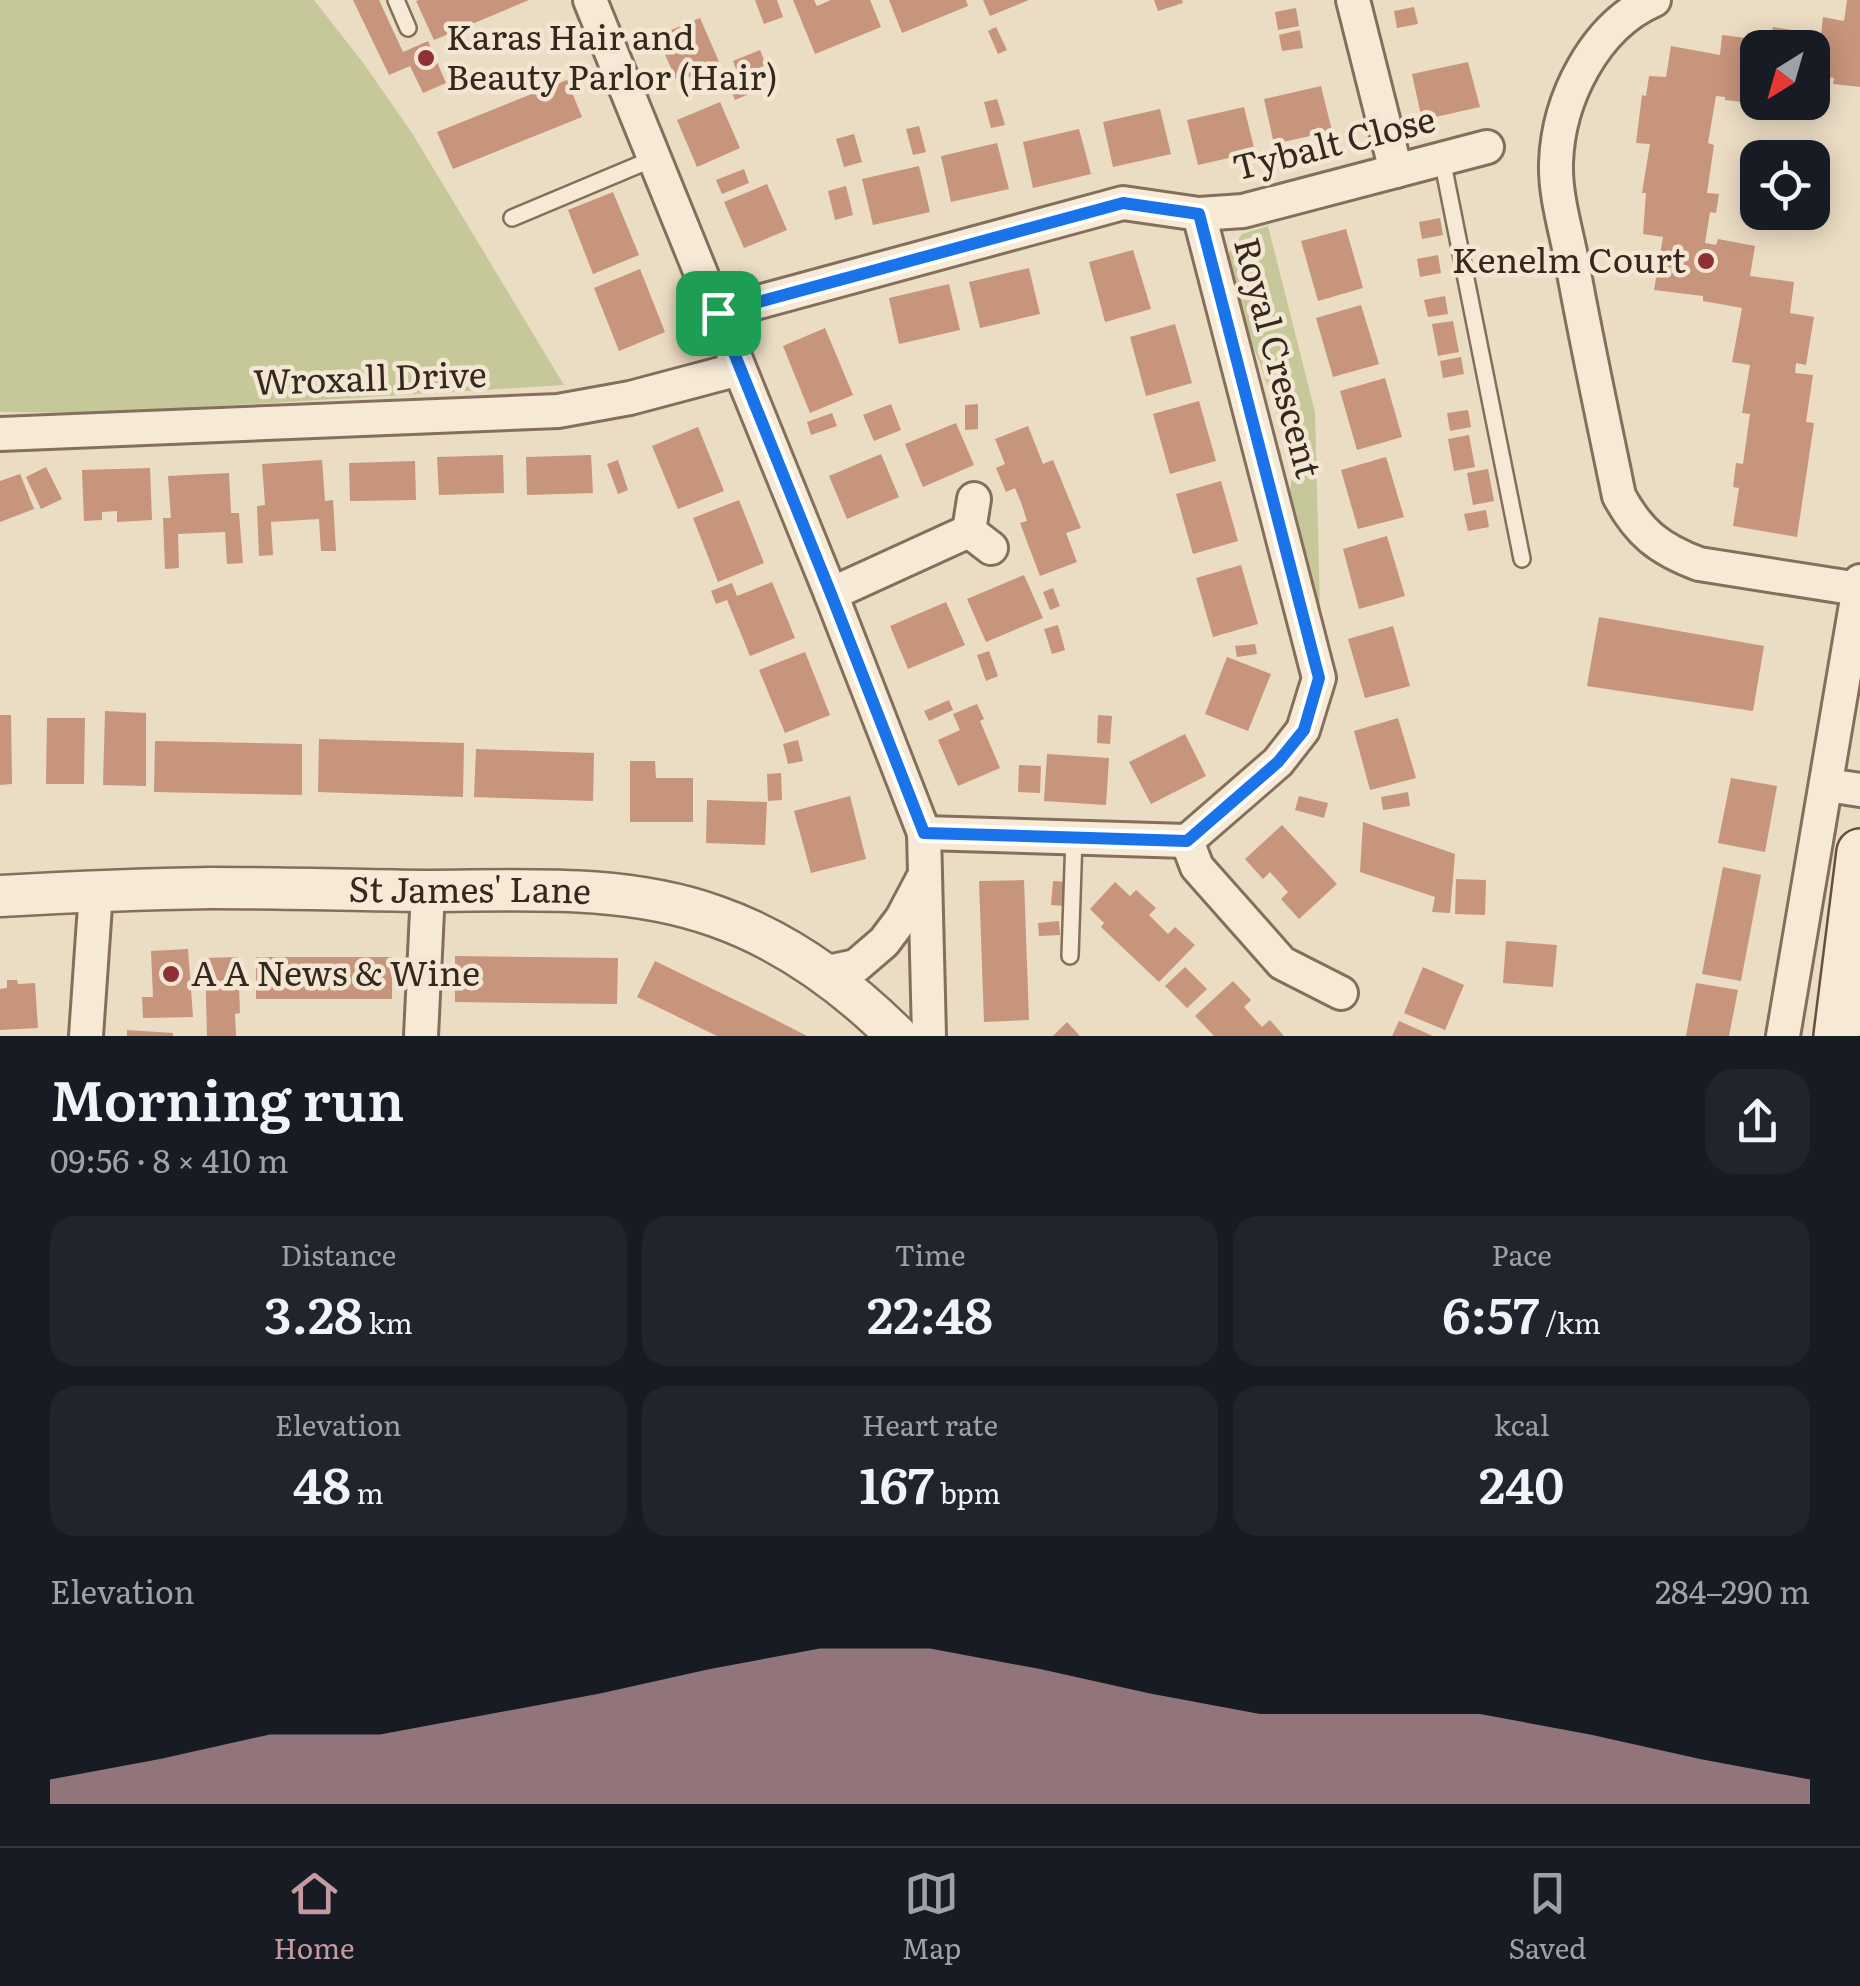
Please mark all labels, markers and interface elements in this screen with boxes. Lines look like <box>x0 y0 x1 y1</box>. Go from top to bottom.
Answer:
place label: Karas Hair and Beauty Parlor (Hair) <box>446 9 778 101</box>
north arrow <box>1740 30 1830 120</box>
map controls <box>1740 30 1830 230</box>
marker: Karas Hair and Beauty Parlor (Hair) <box>415 47 437 69</box>
street label: Tybalt Close <box>1227 91 1440 191</box>
button: locate <box>1740 140 1830 230</box>
street label: Royal Crescent <box>1223 231 1337 483</box>
place label: Kenelm Court <box>1452 232 1686 284</box>
marker: Kenelm Court <box>1695 250 1717 272</box>
pin <box>676 271 761 356</box>
icon: arrive <box>691 286 746 341</box>
street label: Wroxall Drive <box>252 346 488 406</box>
street label: St James' Lane <box>348 861 593 915</box>
place label: A A News & Wine <box>191 945 480 997</box>
marker: A A News & Wine <box>160 963 182 985</box>
text: Morning run <box>50 1056 405 1138</box>
button: share <box>1705 1069 1810 1174</box>
text: 09:56 · 8 × 410 m <box>50 1135 288 1183</box>
text: Distance <box>280 1233 396 1275</box>
text: Time <box>894 1233 966 1275</box>
text: Pace <box>1492 1233 1552 1275</box>
text: 3.28 <box>264 1275 363 1349</box>
text: 22:48 <box>867 1275 993 1349</box>
text: 6:57 <box>1442 1275 1539 1349</box>
text: km <box>363 1301 413 1343</box>
text: /km <box>1539 1301 1601 1343</box>
text: Elevation <box>275 1403 402 1445</box>
text: Heart rate <box>862 1403 998 1445</box>
text: kcal <box>1494 1403 1549 1445</box>
text: 48 <box>293 1445 351 1519</box>
text: 167 <box>859 1445 934 1519</box>
text: 240 <box>1479 1445 1564 1519</box>
text: m <box>351 1471 384 1513</box>
text: bpm <box>934 1471 1001 1513</box>
text: Elevation <box>50 1566 195 1614</box>
text: 284–290 m <box>1655 1566 1810 1614</box>
tab: Home <box>274 1866 354 1968</box>
tab: Map <box>902 1866 961 1968</box>
tab: Saved <box>1508 1866 1586 1968</box>

